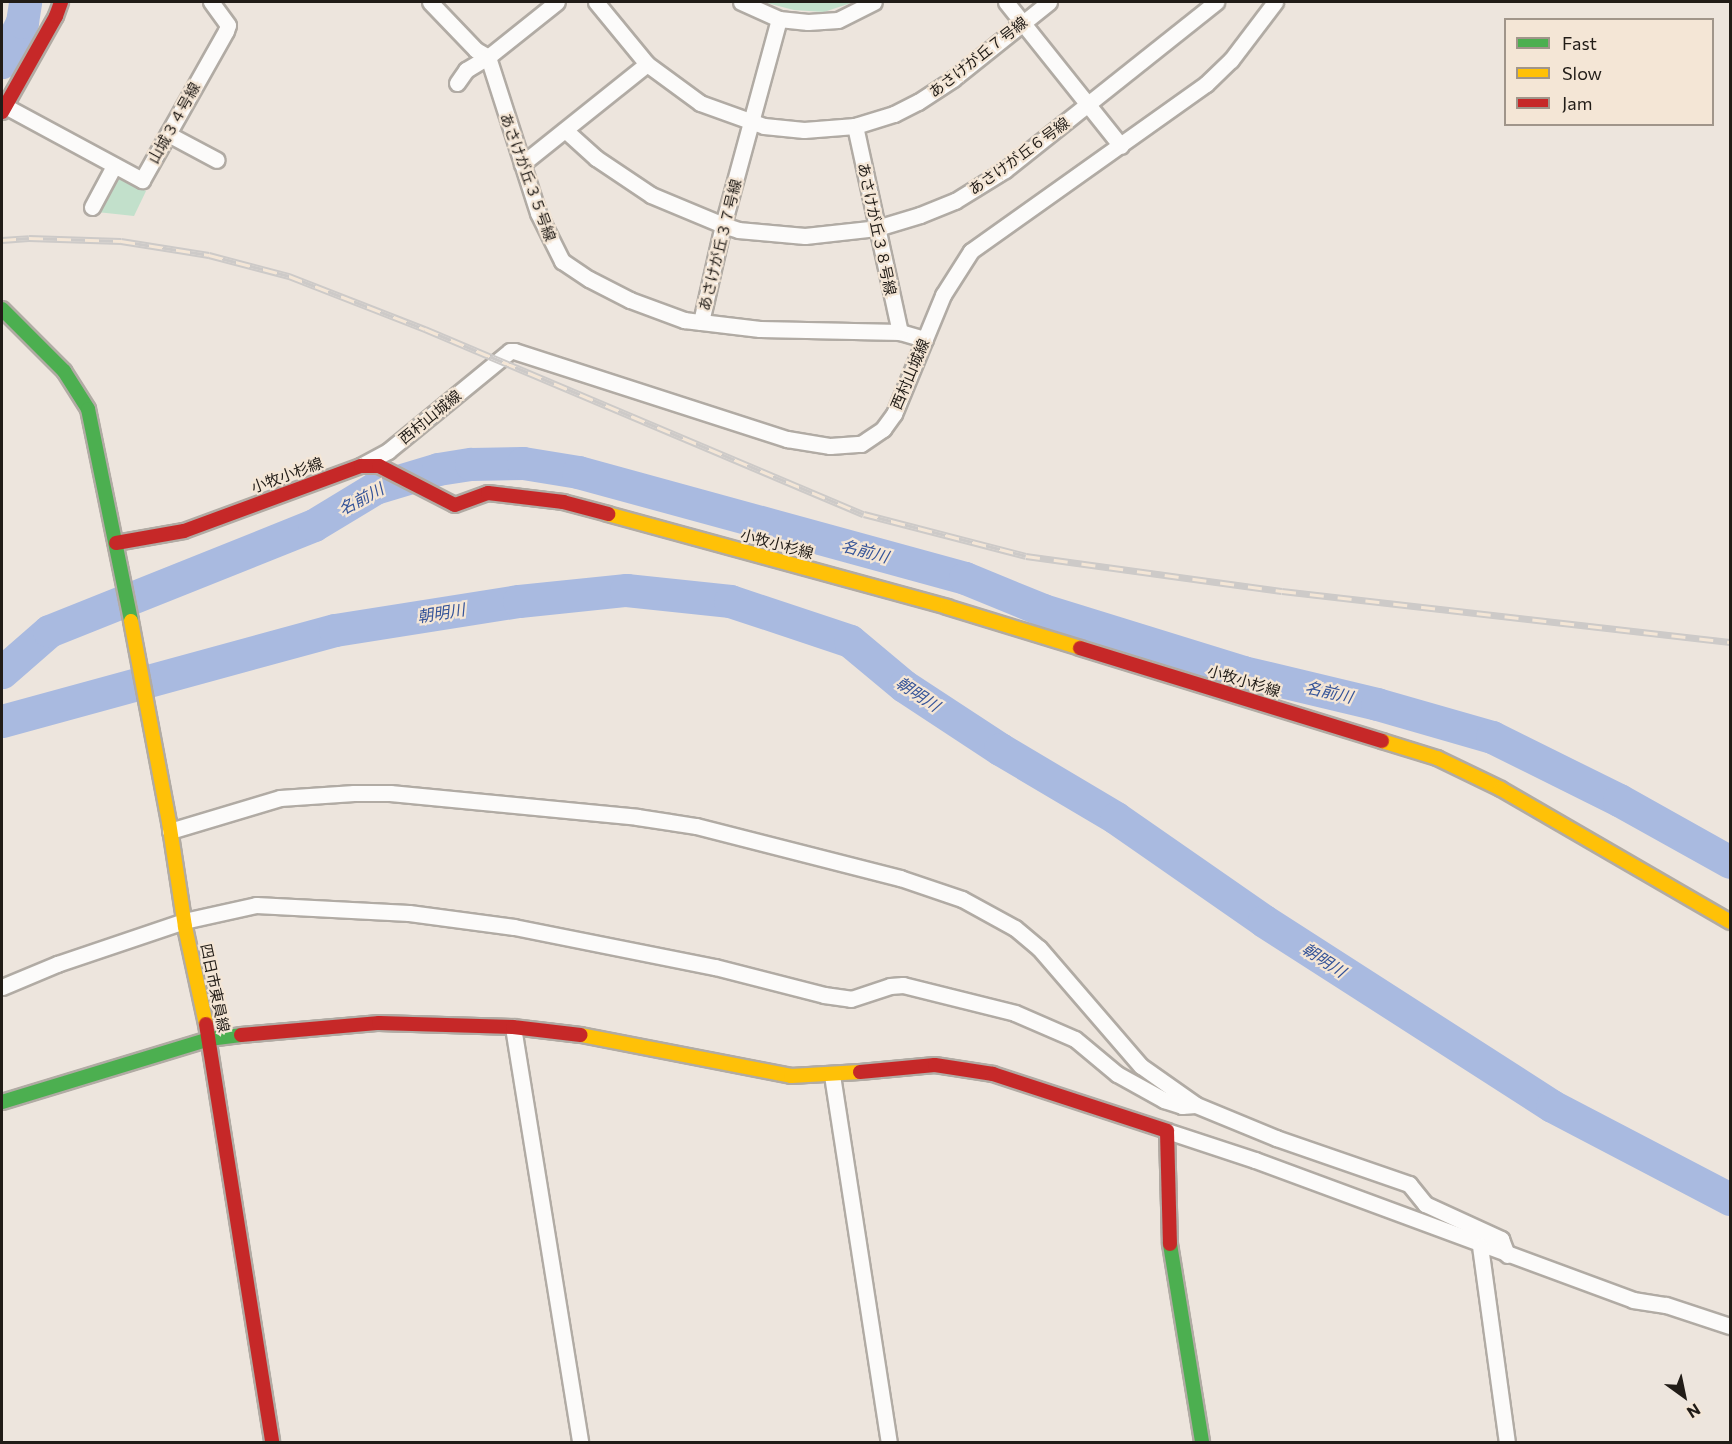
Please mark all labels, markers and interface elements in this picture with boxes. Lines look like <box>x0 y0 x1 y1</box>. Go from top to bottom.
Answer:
street label: あさけが丘７号線 <box>925 13 1031 101</box>
legend <box>1504 18 1714 126</box>
text: Fast <box>1562 32 1597 54</box>
text: Slow <box>1562 62 1602 84</box>
street label: 山城３４号線 <box>144 79 204 167</box>
text: Jam <box>1562 92 1592 114</box>
street label: あさけが丘３５号線 <box>496 110 560 244</box>
street label: あさけが丘６号線 <box>965 113 1073 199</box>
street label: あさけが丘３８号線 <box>854 161 900 297</box>
street label: あさけが丘３７号線 <box>695 177 745 313</box>
street label: 西村山城線 <box>887 336 933 412</box>
street label: 西村山城線 <box>395 386 465 448</box>
street label: 小牧小杉線 <box>249 454 325 496</box>
water label: 名前川 <box>335 479 387 519</box>
street label: 小牧小杉線 <box>738 526 816 562</box>
water label: 名前川 <box>839 536 891 566</box>
water label: 朝明川 <box>416 600 466 626</box>
street label: 小牧小杉線 <box>1206 661 1282 701</box>
water label: 朝明川 <box>893 673 943 715</box>
water label: 名前川 <box>1303 677 1355 707</box>
water label: 朝明川 <box>1299 939 1349 981</box>
street label: 四日市東員線 <box>197 942 233 1034</box>
north arrow <box>1654 1366 1714 1426</box>
text: N <box>1684 1400 1704 1423</box>

